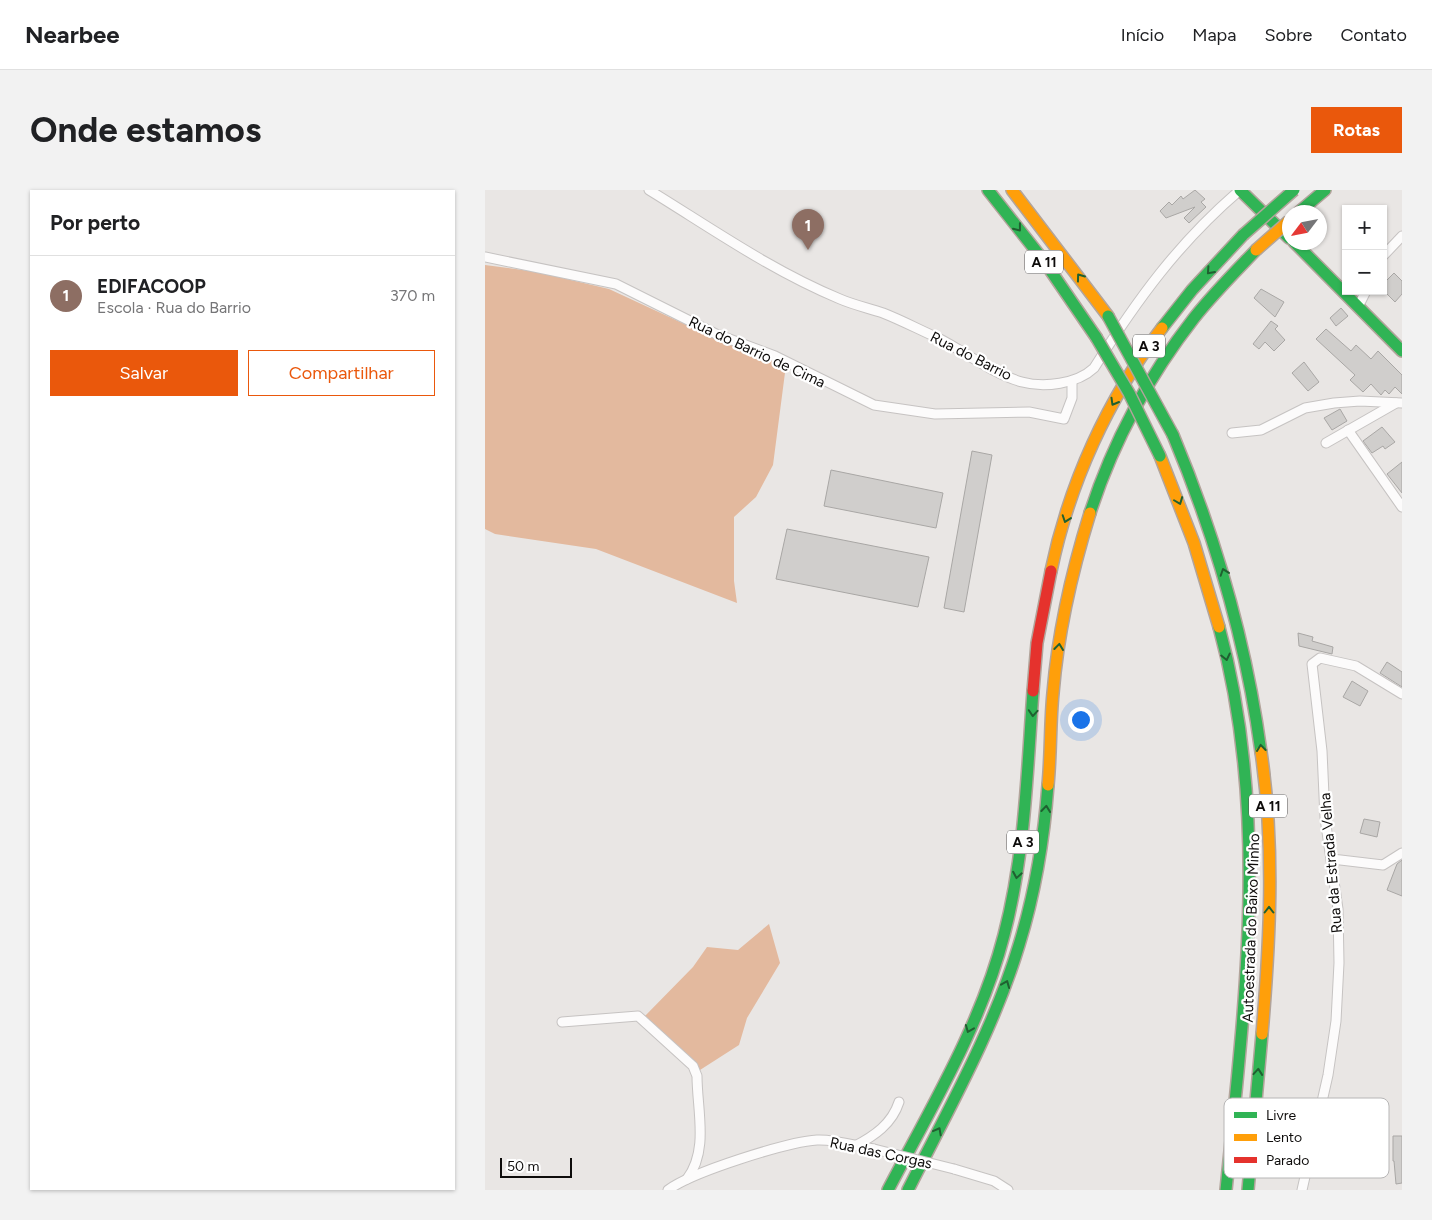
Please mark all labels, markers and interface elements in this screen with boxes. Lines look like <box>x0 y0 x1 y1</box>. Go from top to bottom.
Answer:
text: Nearbee <box>25 20 120 49</box>
text: Início <box>1121 24 1164 46</box>
text: Mapa <box>1192 24 1236 46</box>
text: Sobre <box>1264 24 1312 46</box>
text: Contato <box>1340 24 1407 46</box>
button: Rotas <box>1311 107 1402 153</box>
text: Onde estamos <box>30 109 261 151</box>
north arrow <box>1282 205 1327 250</box>
map controls <box>1342 205 1387 295</box>
button: + <box>1342 205 1387 250</box>
pin: 1 <box>792 209 824 250</box>
text: Por perto <box>50 210 140 235</box>
one-way arrow <box>1012 222 1021 232</box>
button: − <box>1342 250 1387 295</box>
road number: A 11 <box>1025 251 1063 274</box>
one-way arrow <box>1207 266 1216 275</box>
one-way arrow <box>1077 274 1085 283</box>
text: EDIFACOOP <box>97 275 206 298</box>
text: 1 <box>63 286 69 305</box>
text: 370 m <box>390 286 435 305</box>
text: Escola · Rua do Barrio <box>97 298 251 317</box>
street label: Rua do Barrio de Cima <box>686 312 828 392</box>
street label: Rua do Barrio <box>927 328 1015 384</box>
road number: A 3 <box>1133 334 1165 358</box>
button: Salvar <box>50 350 238 396</box>
button: Compartilhar <box>248 350 435 396</box>
one-way arrow <box>1110 397 1120 406</box>
one-way arrow <box>1173 496 1183 505</box>
one-way arrow <box>1062 515 1072 523</box>
one-way arrow <box>1220 568 1230 576</box>
one-way arrow <box>1053 642 1064 650</box>
one-way arrow <box>1220 652 1231 661</box>
your location <box>1068 707 1094 733</box>
one-way arrow <box>1027 709 1038 717</box>
one-way arrow <box>1256 743 1267 751</box>
street label: Rua da Estrada Velha <box>1316 792 1346 934</box>
road number: A 11 <box>1249 794 1287 818</box>
one-way arrow <box>1040 804 1051 812</box>
road number: A 3 <box>1007 830 1039 854</box>
street label: Autoestrada do Baixo Minho <box>1239 833 1263 1023</box>
one-way arrow <box>1013 870 1023 879</box>
one-way arrow <box>1264 905 1274 913</box>
one-way arrow <box>1000 980 1011 989</box>
one-way arrow <box>964 1024 975 1033</box>
one-way arrow <box>1253 1067 1264 1075</box>
legend <box>1224 1098 1389 1178</box>
text: Livre <box>1266 1107 1297 1124</box>
one-way arrow <box>932 1127 942 1136</box>
text: Lento <box>1266 1129 1302 1146</box>
street label: Rua das Corgas <box>828 1133 934 1173</box>
text: Parado <box>1266 1152 1309 1169</box>
scale bar <box>500 1155 573 1178</box>
text: 50 m <box>507 1158 539 1175</box>

